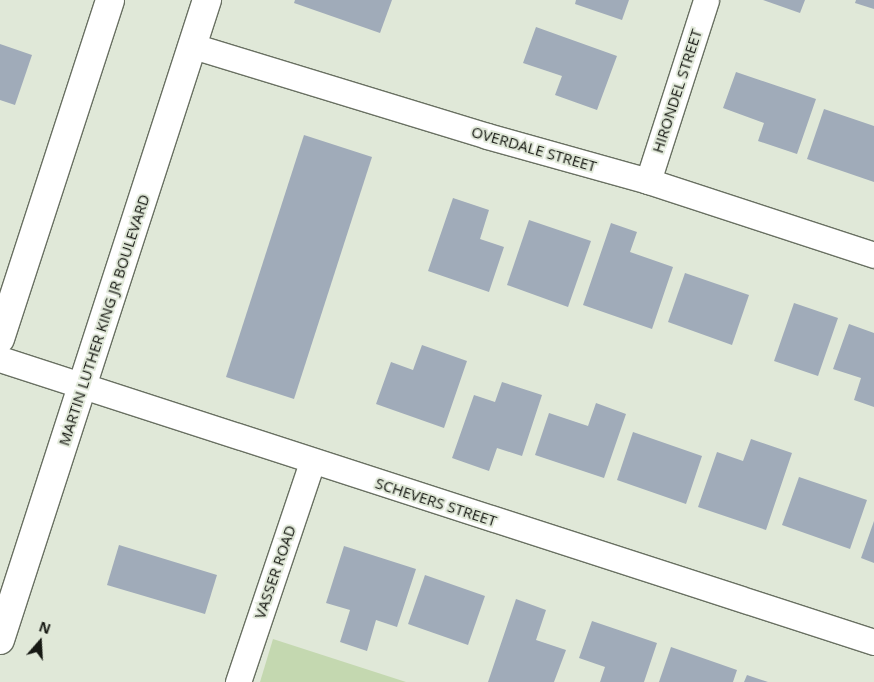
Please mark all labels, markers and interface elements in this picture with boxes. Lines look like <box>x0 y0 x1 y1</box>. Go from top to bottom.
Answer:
street label: HIRONDEL STREET <box>648 27 706 155</box>
street label: OVERDALE STREET <box>469 123 599 175</box>
street label: MARTIN LUTHER KING JR BOULEVARD <box>55 192 153 448</box>
street label: SCHEVERS STREET <box>373 474 499 530</box>
street label: VASSER ROAD <box>251 523 299 621</box>
north arrow <box>15 617 65 667</box>
text: N <box>37 617 54 638</box>

